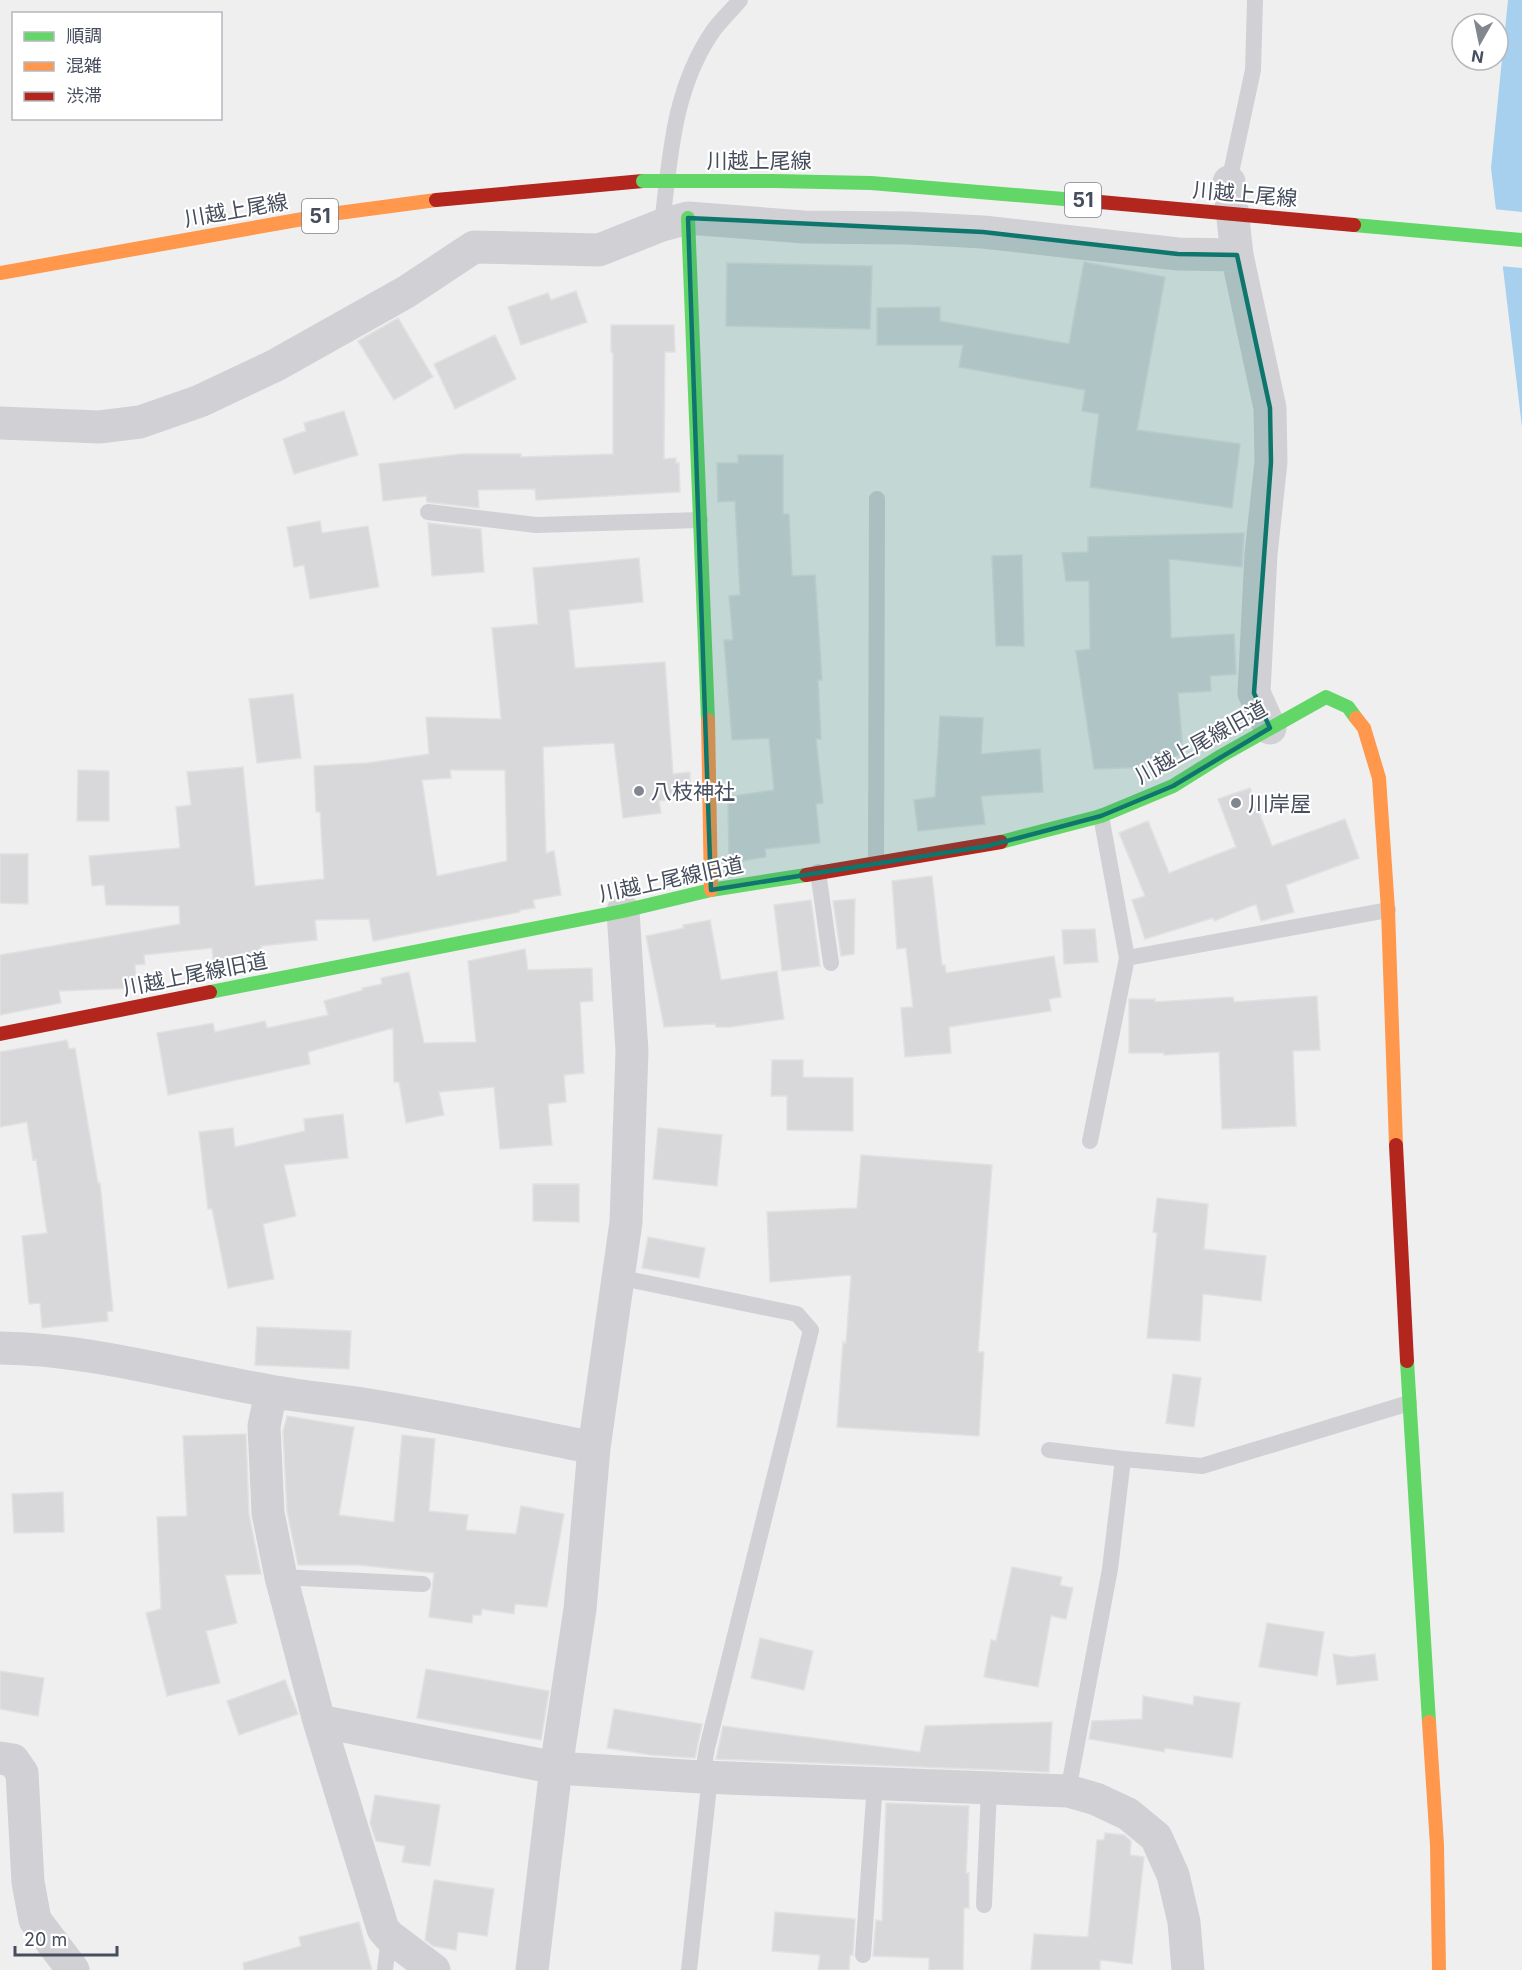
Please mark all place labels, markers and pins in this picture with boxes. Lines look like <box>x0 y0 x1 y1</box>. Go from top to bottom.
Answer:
place label: 八枝神社 <box>651 779 735 804</box>
marker: 八枝神社 <box>632 784 646 798</box>
place label: 川岸屋 <box>1248 791 1311 816</box>
marker: 川岸屋 <box>1229 796 1243 810</box>

